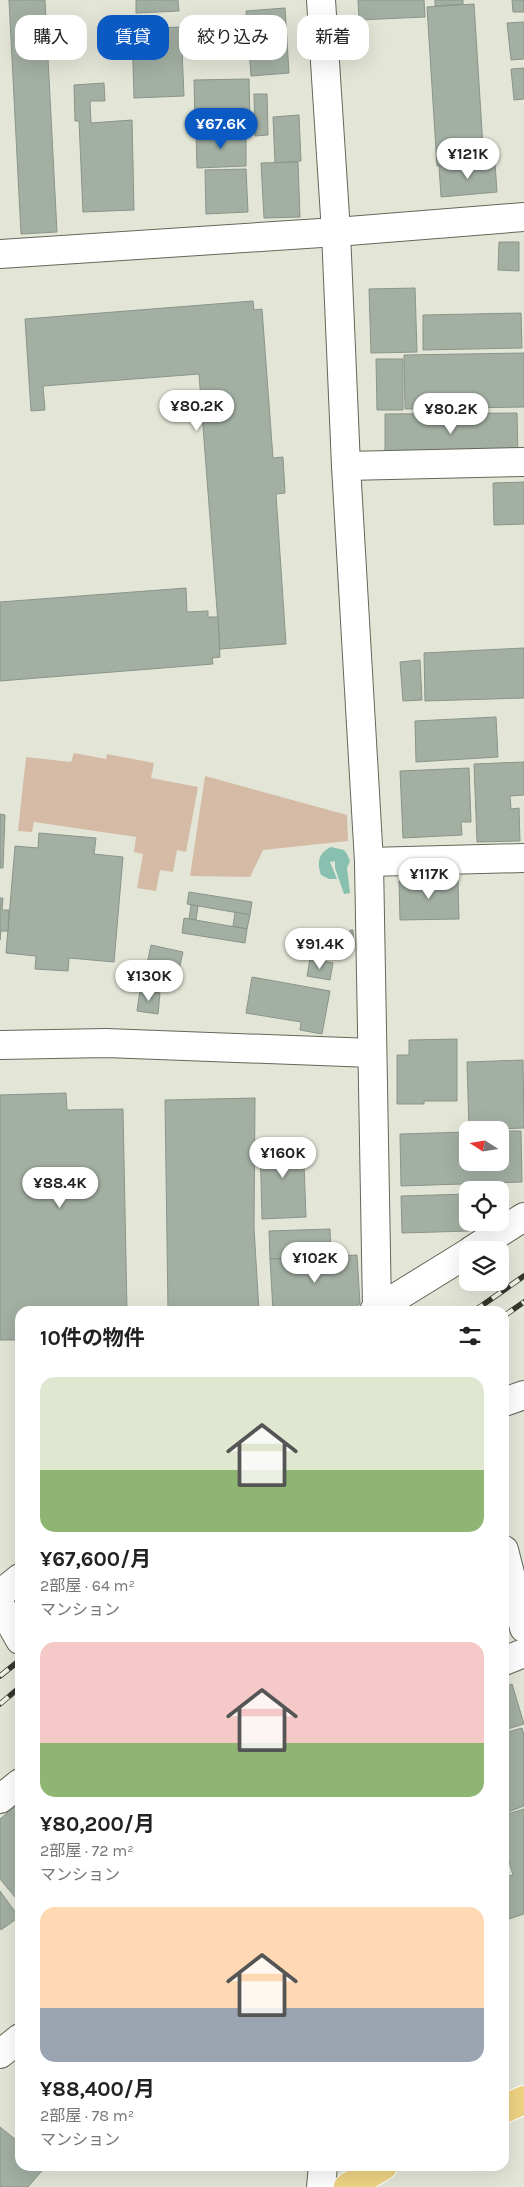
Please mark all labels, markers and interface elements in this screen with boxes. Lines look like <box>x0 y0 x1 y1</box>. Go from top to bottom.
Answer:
chip: 購入 <box>15 15 87 60</box>
chip: 賃貸 <box>97 15 169 60</box>
chip: 絞り込み <box>179 15 287 60</box>
chip: 新着 <box>297 15 369 60</box>
pin: ¥67.6K <box>180 108 262 150</box>
text: ¥67.6K <box>196 114 246 133</box>
pin: ¥121K <box>433 138 503 180</box>
text: ¥121K <box>448 144 488 163</box>
pin: ¥80.2K <box>156 390 238 432</box>
pin: ¥80.2K <box>410 392 492 435</box>
text: ¥80.2K <box>170 396 224 415</box>
text: ¥80.2K <box>424 399 478 418</box>
pin: ¥117K <box>394 858 464 900</box>
text: ¥117K <box>409 864 449 883</box>
pin: ¥91.4K <box>279 928 361 970</box>
text: ¥91.4K <box>296 934 344 953</box>
pin: ¥130K <box>114 960 184 1002</box>
text: ¥130K <box>126 966 172 985</box>
north arrow <box>459 1121 509 1171</box>
map controls <box>459 1121 509 1291</box>
pin: ¥160K <box>248 1136 318 1179</box>
text: ¥160K <box>260 1143 306 1162</box>
pin: ¥88.4K <box>19 1166 101 1209</box>
text: ¥88.4K <box>33 1173 87 1192</box>
button: locate <box>459 1181 509 1231</box>
button: layers <box>459 1241 509 1291</box>
pin: ¥102K <box>280 1242 350 1284</box>
text: ¥102K <box>292 1248 338 1267</box>
icon: filters <box>456 1322 484 1350</box>
text: 10件の物件 <box>40 1326 145 1350</box>
icon: home <box>217 1410 307 1500</box>
text: ¥67,600/月 <box>40 1547 151 1571</box>
text: 2部屋 · 64 m² <box>40 1576 135 1595</box>
text: マンション <box>40 1600 120 1619</box>
icon: home <box>217 1675 307 1765</box>
text: ¥80,200/月 <box>40 1812 155 1836</box>
text: 2部屋 · 72 m² <box>40 1841 134 1860</box>
text: マンション <box>40 1865 120 1884</box>
icon: home <box>217 1940 307 2030</box>
text: ¥88,400/月 <box>40 2077 155 2101</box>
text: 2部屋 · 78 m² <box>40 2106 134 2125</box>
text: マンション <box>40 2130 120 2149</box>

